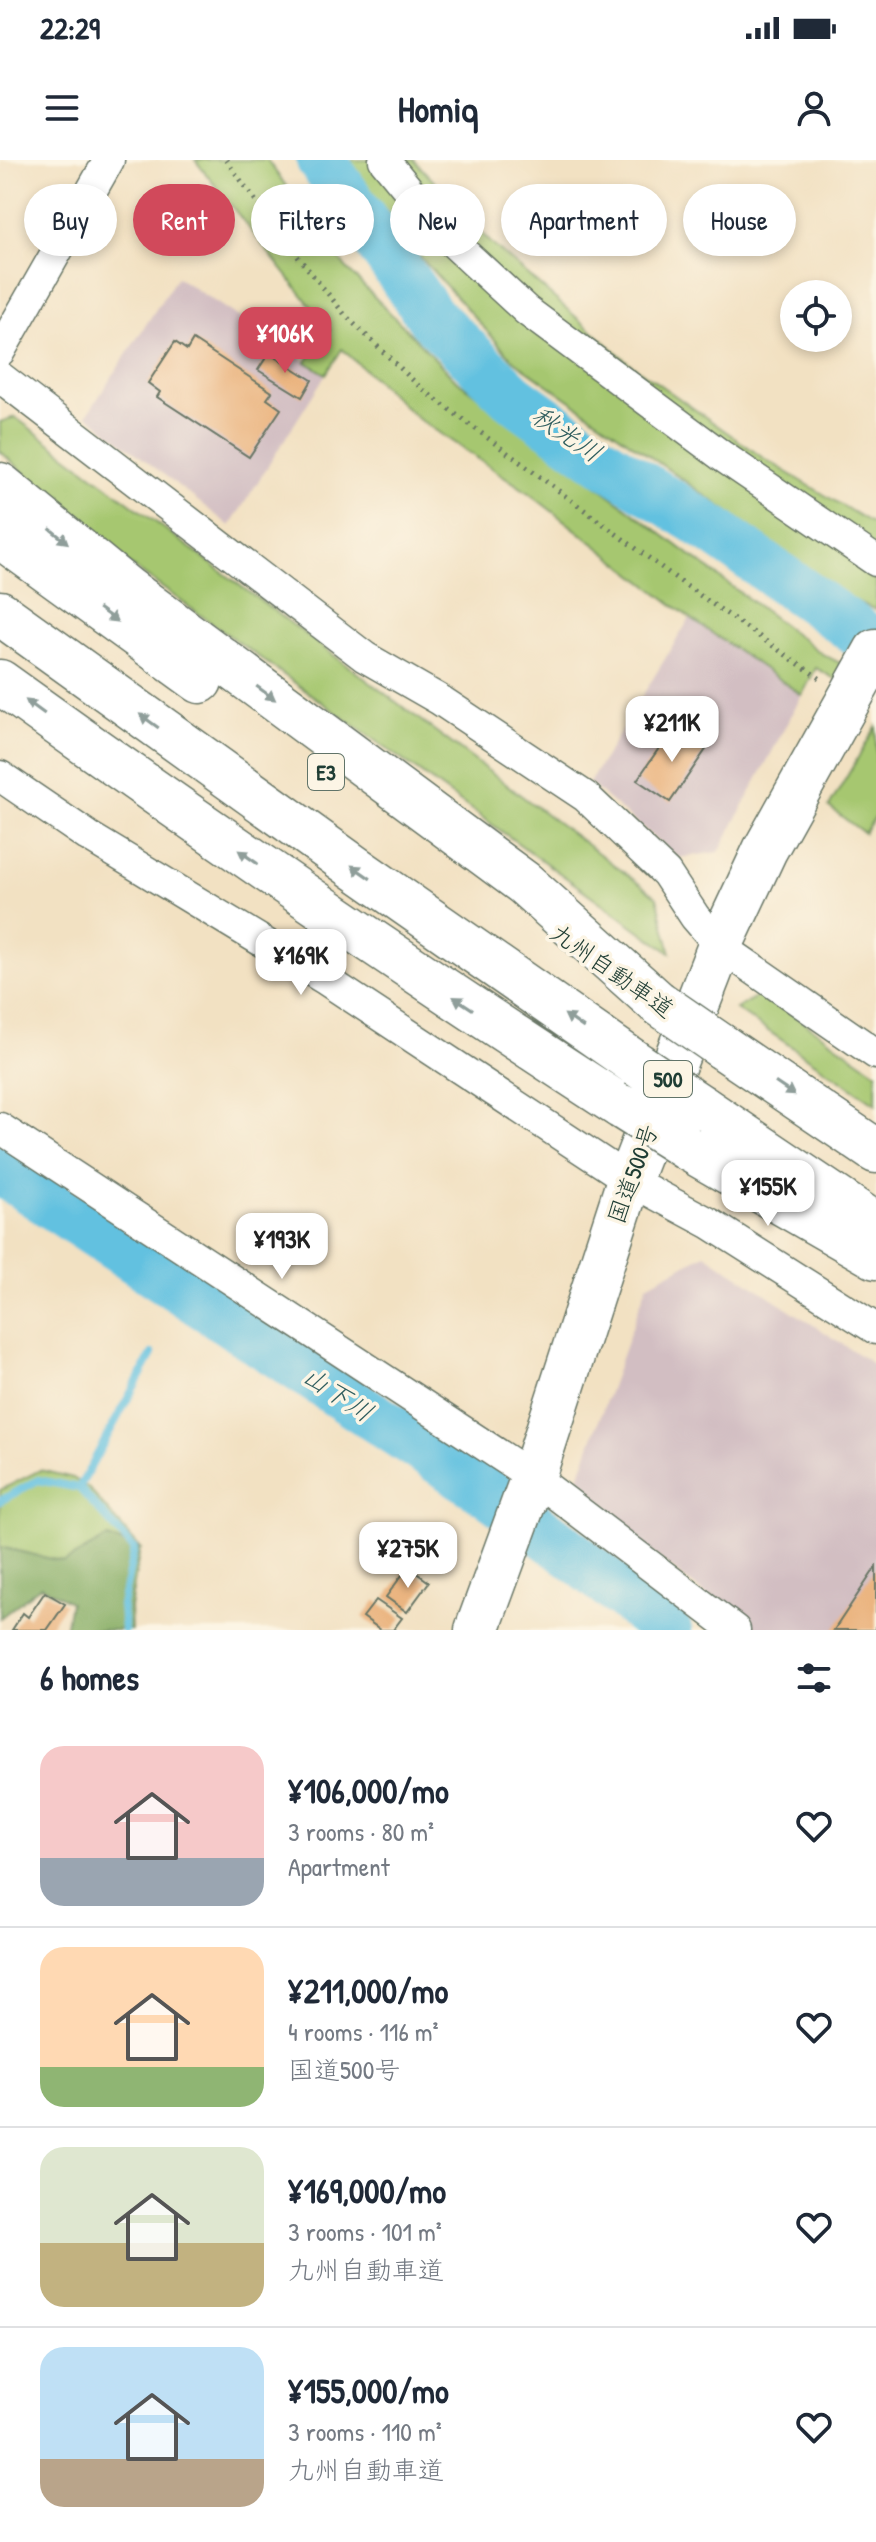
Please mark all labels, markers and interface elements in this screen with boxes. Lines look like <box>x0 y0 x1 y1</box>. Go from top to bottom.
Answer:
text: 22:29 <box>40 8 100 48</box>
text: Homiq <box>398 84 478 133</box>
icon: menu <box>40 86 84 130</box>
icon: person <box>792 86 836 130</box>
chip: Buy <box>24 184 117 256</box>
chip: Rent <box>133 184 235 256</box>
chip: Filters <box>251 184 374 256</box>
chip: New <box>390 184 485 256</box>
chip: Apartment <box>501 184 667 256</box>
chip: House <box>683 184 796 256</box>
map controls <box>780 280 852 352</box>
button: locate <box>780 280 852 352</box>
pin: ¥106K <box>229 307 341 375</box>
text: ¥106K <box>256 315 314 350</box>
water label: 秋光川 <box>525 397 609 470</box>
one-way arrow <box>49 527 69 544</box>
one-way arrow <box>98 607 119 622</box>
one-way arrow <box>256 684 277 700</box>
pin: ¥211K <box>616 696 728 764</box>
one-way arrow <box>25 700 46 715</box>
text: ¥211K <box>644 704 700 739</box>
one-way arrow <box>139 714 160 729</box>
road number: E3 <box>308 754 344 790</box>
one-way arrow <box>237 850 258 865</box>
one-way arrow <box>350 865 371 880</box>
street label: 九州自動車道 <box>544 916 681 1025</box>
pin: ¥169K <box>245 929 357 997</box>
text: ¥169K <box>273 937 329 972</box>
one-way arrow <box>452 996 473 1011</box>
one-way arrow <box>564 1014 585 1029</box>
road number: 500 <box>644 1061 692 1097</box>
one-way arrow <box>775 1082 796 1097</box>
street label: 国道500号 <box>599 1119 665 1228</box>
pin: ¥155K <box>712 1160 824 1228</box>
text: ¥155K <box>739 1168 797 1203</box>
pin: ¥193K <box>226 1213 338 1281</box>
text: ¥193K <box>254 1221 310 1256</box>
water label: 山下川 <box>296 1358 381 1430</box>
pin: ¥275K <box>352 1522 464 1590</box>
text: ¥275K <box>377 1530 439 1565</box>
text: 6 homes <box>40 1655 139 1701</box>
icon: filters <box>792 1656 836 1700</box>
text: ¥106,000/mo <box>288 1768 449 1814</box>
icon: home <box>104 1778 200 1874</box>
icon: heart <box>792 1804 836 1848</box>
text: 3 rooms · 80 m² <box>288 1814 434 1849</box>
text: Apartment <box>288 1849 390 1884</box>
text: ¥211,000/mo <box>288 1968 448 2014</box>
icon: home <box>104 1979 200 2075</box>
icon: heart <box>792 2005 836 2049</box>
text: 4 rooms · 116 m² <box>288 2014 438 2049</box>
text: 国道500号 <box>288 2052 400 2087</box>
text: ¥169,000/mo <box>288 2168 446 2214</box>
icon: home <box>104 2179 200 2275</box>
icon: heart <box>792 2205 836 2249</box>
text: 3 rooms · 101 m² <box>288 2214 442 2249</box>
text: 九州自動車道 <box>288 2252 444 2287</box>
text: ¥155,000/mo <box>288 2368 449 2414</box>
icon: home <box>104 2379 200 2475</box>
icon: heart <box>792 2405 836 2449</box>
text: 3 rooms · 110 m² <box>288 2414 442 2449</box>
text: 九州自動車道 <box>288 2452 444 2487</box>

